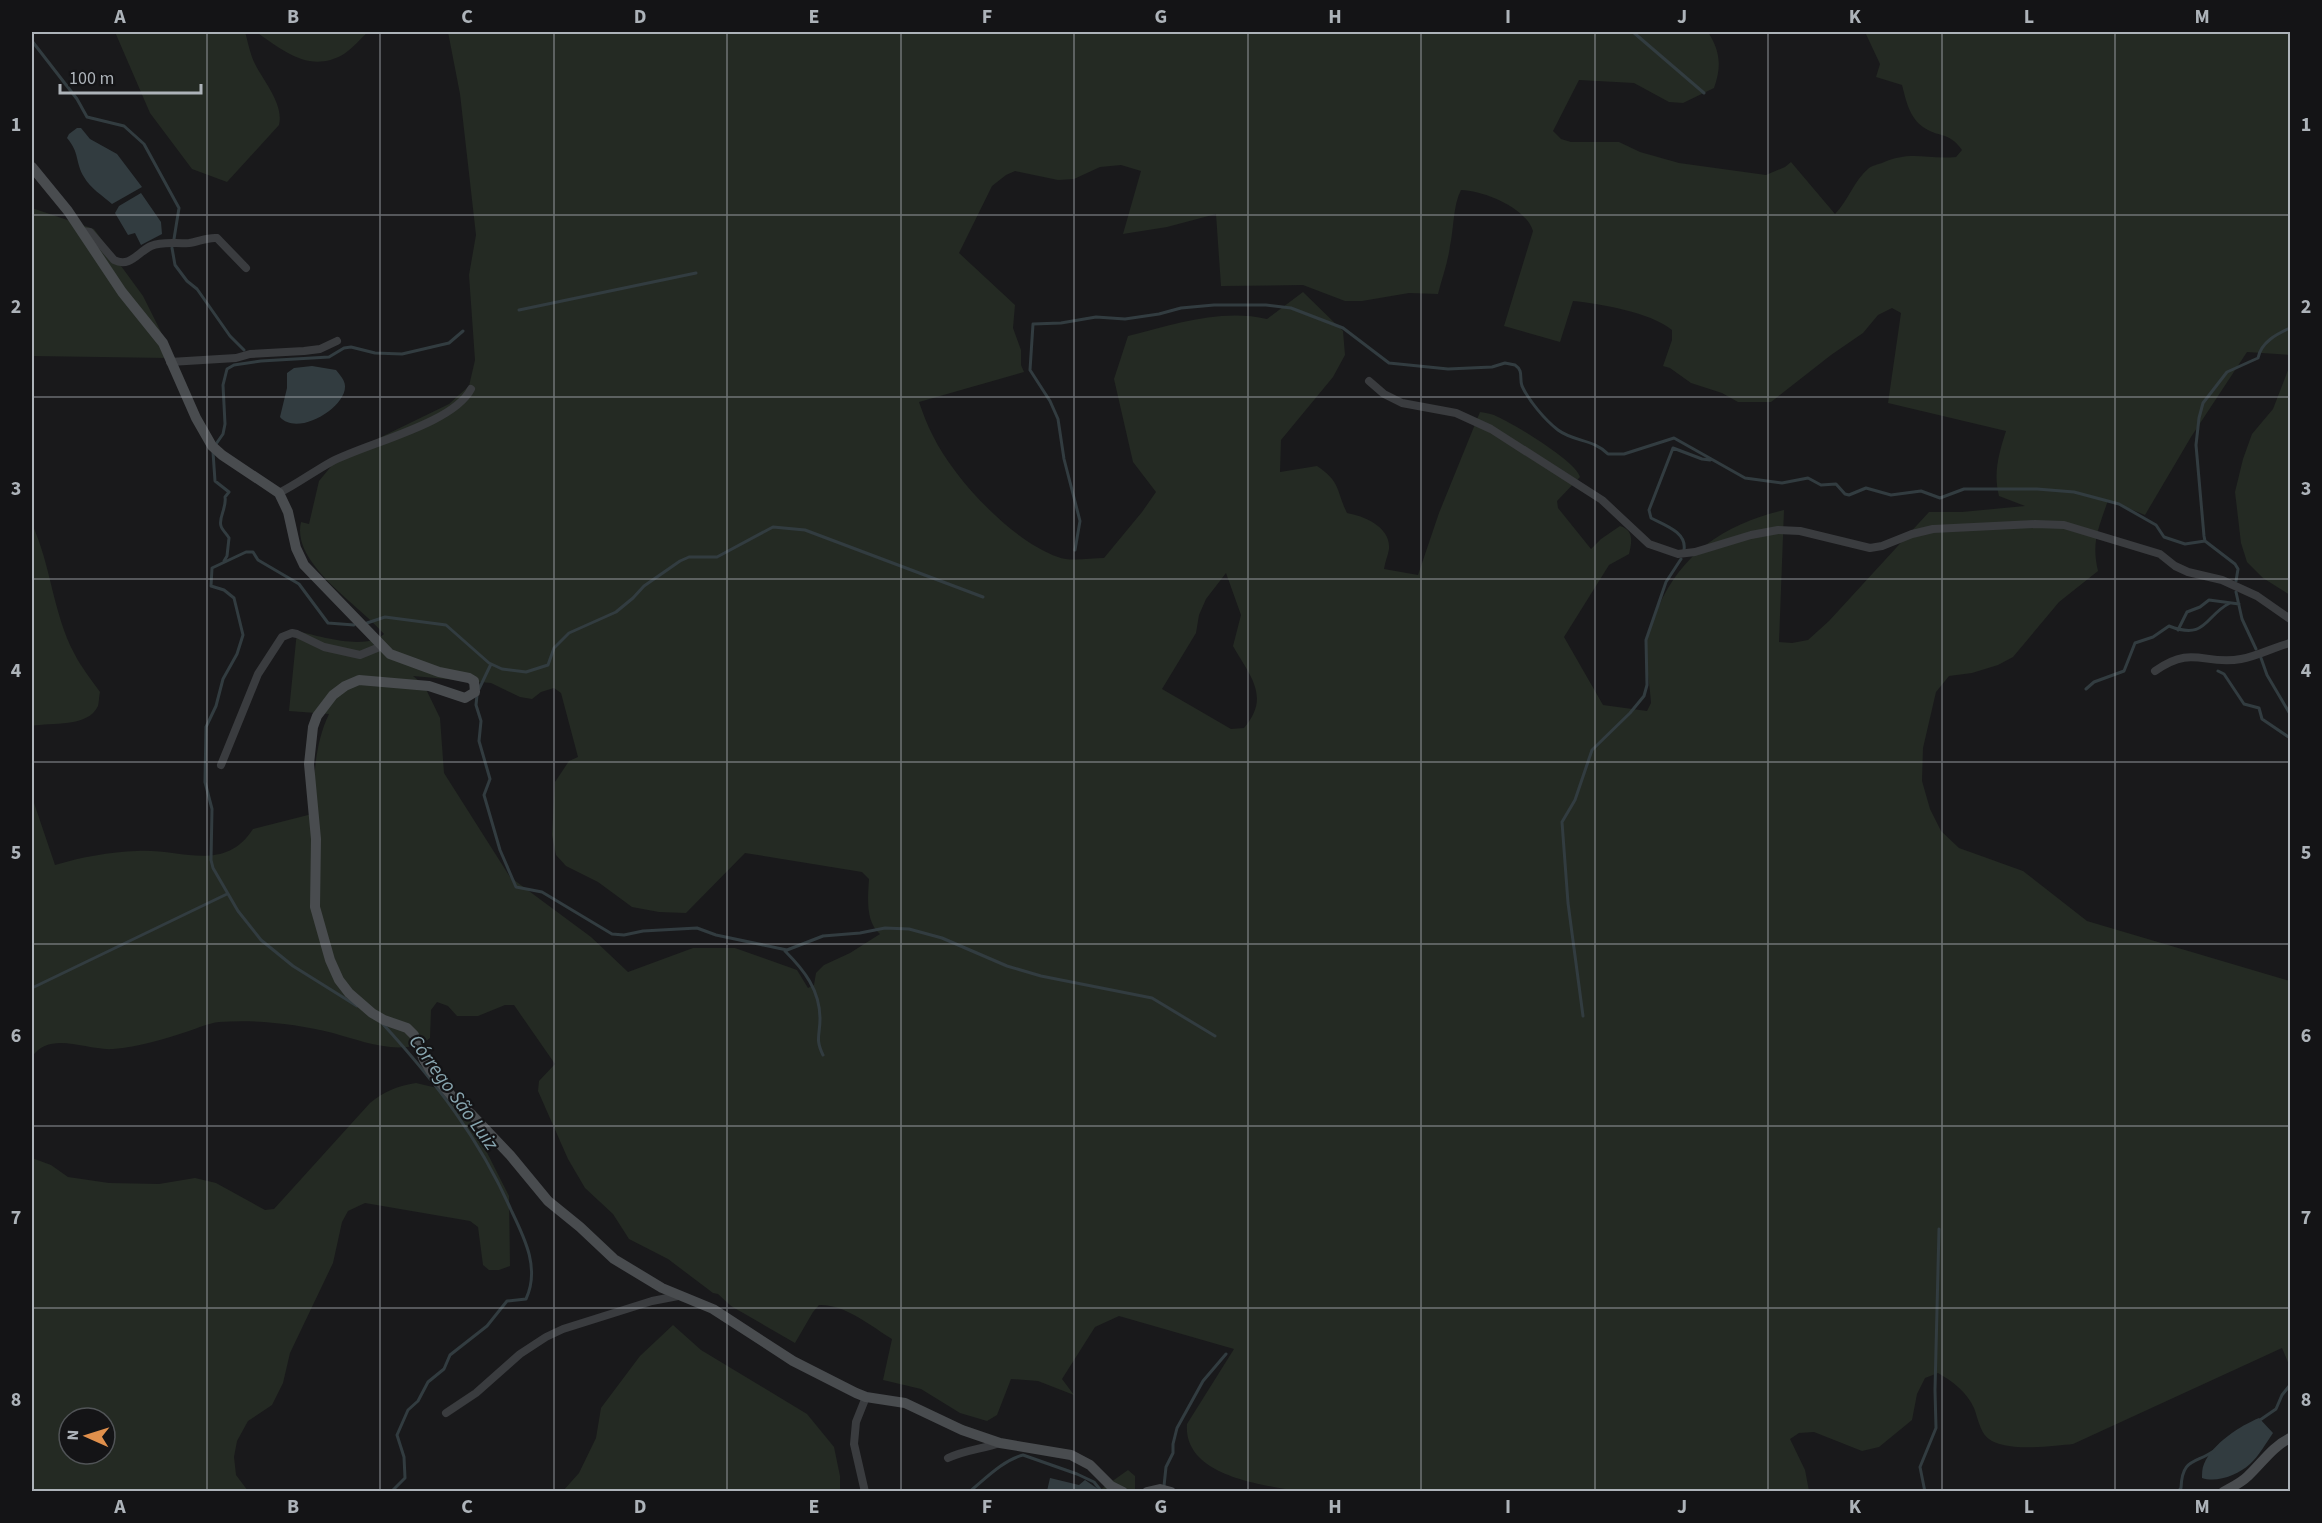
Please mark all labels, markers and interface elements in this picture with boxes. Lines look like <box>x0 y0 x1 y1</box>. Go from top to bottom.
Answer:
text: A <box>113 3 126 31</box>
text: B <box>287 3 299 31</box>
text: C <box>461 3 473 31</box>
text: D <box>634 3 646 31</box>
text: E <box>809 3 819 31</box>
text: F <box>982 3 992 31</box>
text: G <box>1155 3 1167 31</box>
text: H <box>1328 3 1342 31</box>
text: I <box>1505 3 1511 31</box>
text: J <box>1677 3 1687 31</box>
text: K <box>1849 3 1862 31</box>
text: L <box>2024 3 2034 31</box>
text: M <box>2194 3 2210 31</box>
scale bar <box>60 57 201 95</box>
text: 100 m <box>69 66 114 91</box>
text: 1 <box>11 111 21 139</box>
text: 1 <box>2301 111 2311 139</box>
text: 2 <box>11 293 21 321</box>
text: 2 <box>2301 293 2311 321</box>
text: 3 <box>11 475 21 503</box>
text: 3 <box>2301 475 2311 503</box>
text: 4 <box>11 657 22 685</box>
text: 4 <box>2301 657 2312 685</box>
text: 5 <box>11 839 21 867</box>
text: 5 <box>2301 839 2311 867</box>
text: 6 <box>11 1022 21 1050</box>
text: 6 <box>2301 1022 2311 1050</box>
water label: Córrego São Luiz <box>402 1029 505 1157</box>
text: 7 <box>11 1204 21 1232</box>
text: 7 <box>2301 1204 2311 1232</box>
text: 8 <box>11 1386 21 1414</box>
text: 8 <box>2301 1386 2311 1414</box>
north arrow <box>57 1406 117 1466</box>
text: N <box>62 1429 84 1441</box>
text: A <box>113 1493 126 1521</box>
text: B <box>287 1493 299 1521</box>
text: C <box>461 1493 473 1521</box>
text: D <box>634 1493 646 1521</box>
text: E <box>809 1493 819 1521</box>
text: F <box>982 1493 992 1521</box>
text: G <box>1155 1493 1167 1521</box>
text: H <box>1328 1493 1342 1521</box>
text: I <box>1505 1493 1511 1521</box>
text: J <box>1677 1493 1687 1521</box>
text: K <box>1849 1493 1862 1521</box>
text: L <box>2024 1493 2034 1521</box>
text: M <box>2194 1493 2210 1521</box>

